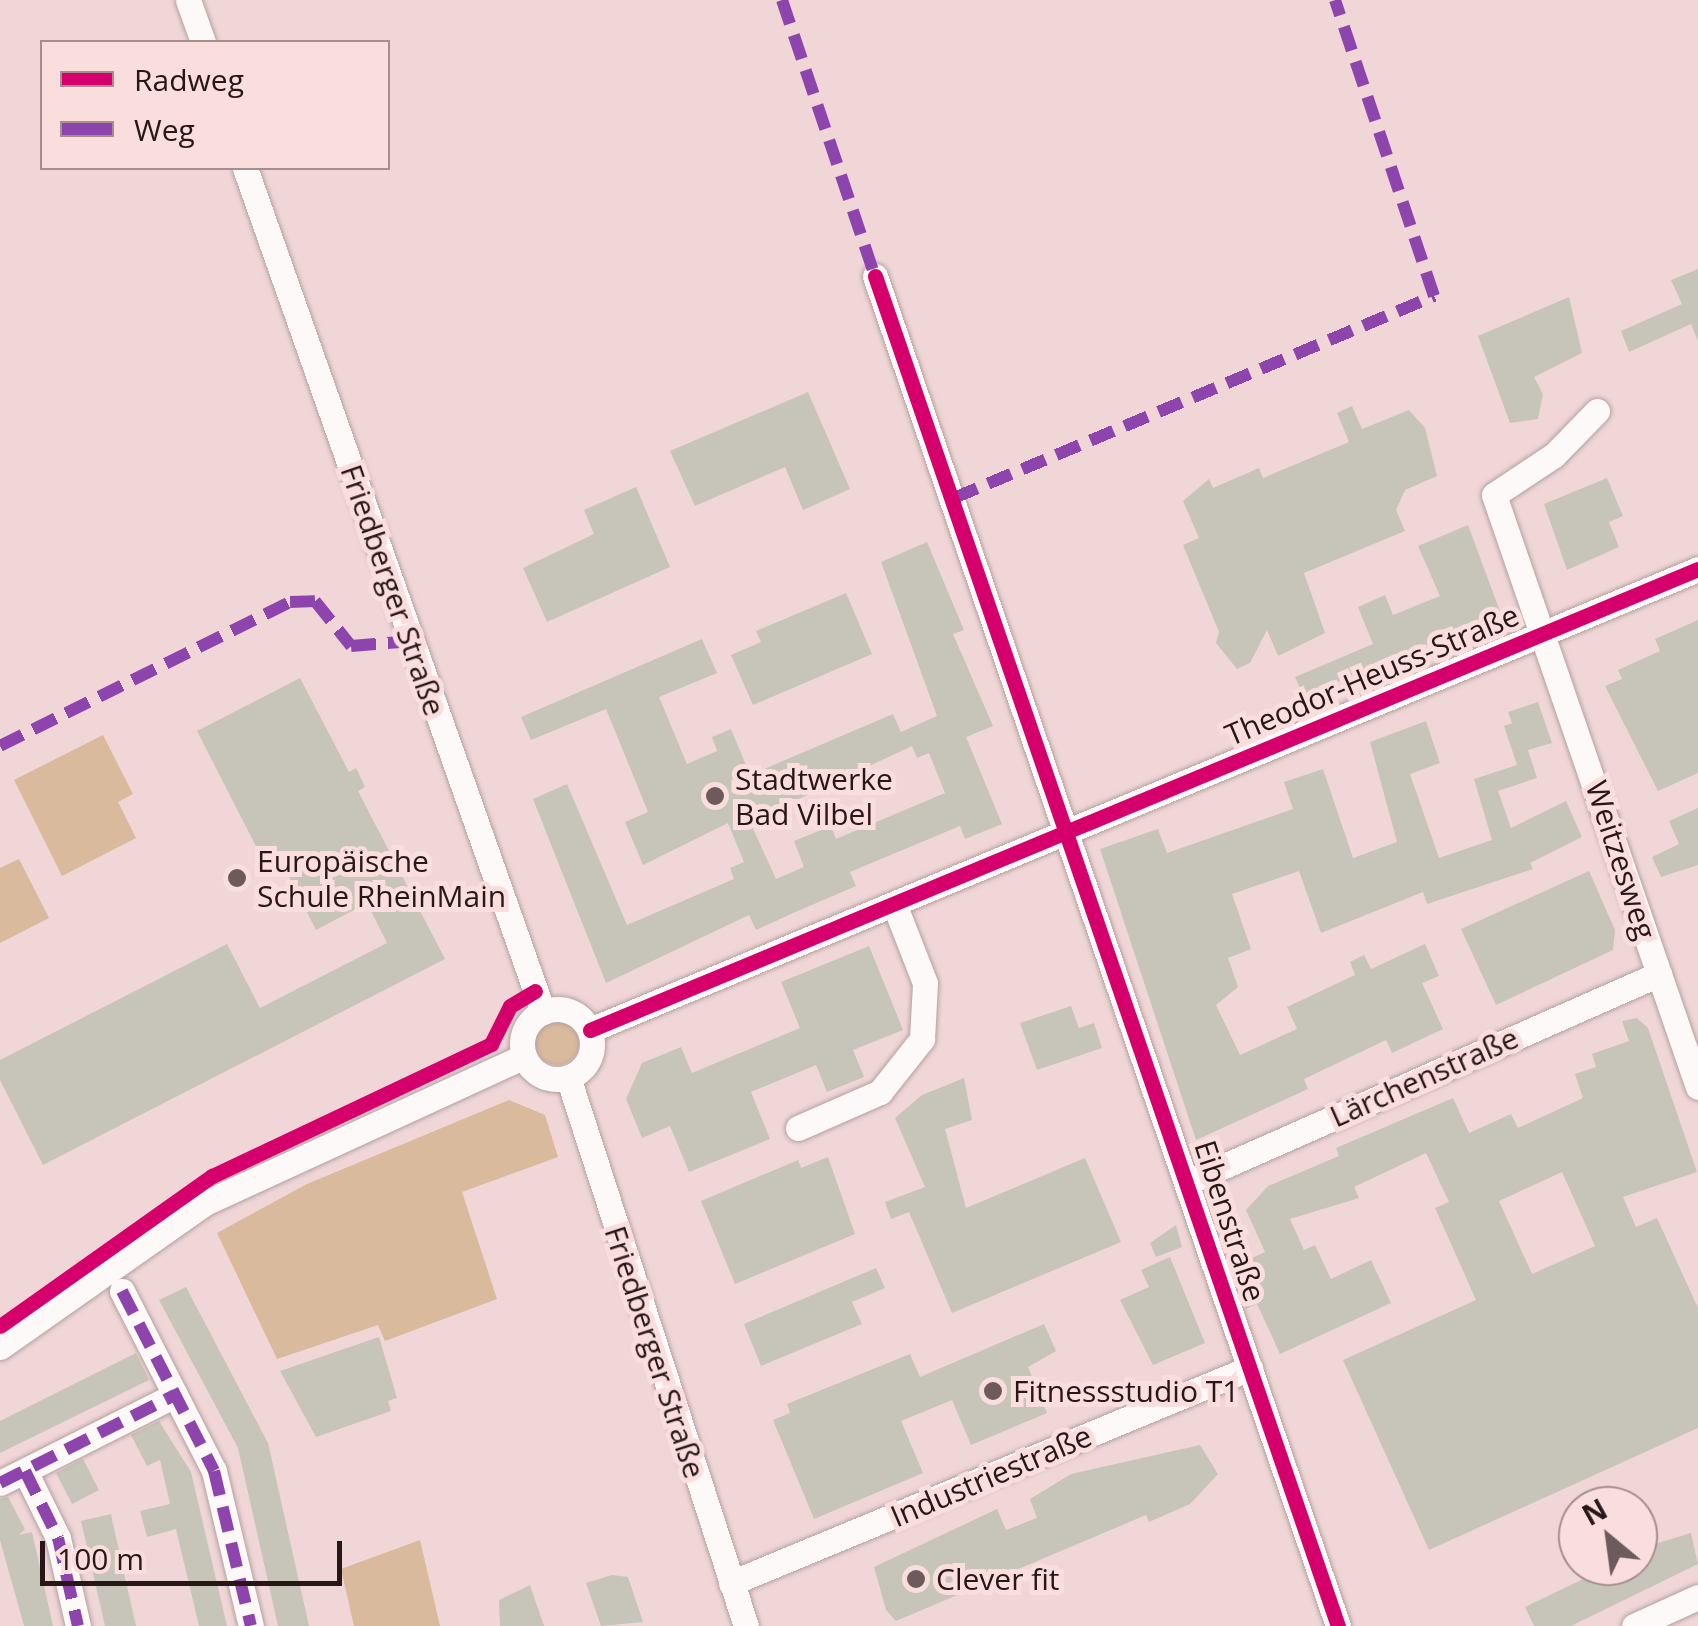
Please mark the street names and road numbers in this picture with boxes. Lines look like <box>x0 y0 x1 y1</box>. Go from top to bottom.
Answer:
street label: Friedberger Straße <box>333 460 453 720</box>
street label: Theodor-Heuss-Straße <box>1220 597 1524 753</box>
street label: Weitzesweg <box>1578 776 1664 944</box>
street label: Lärchenstraße <box>1324 1019 1524 1135</box>
street label: Eibenstraße <box>1187 1136 1273 1306</box>
street label: Friedberger Straße <box>597 1221 713 1483</box>
street label: Industriestraße <box>885 1417 1097 1535</box>

